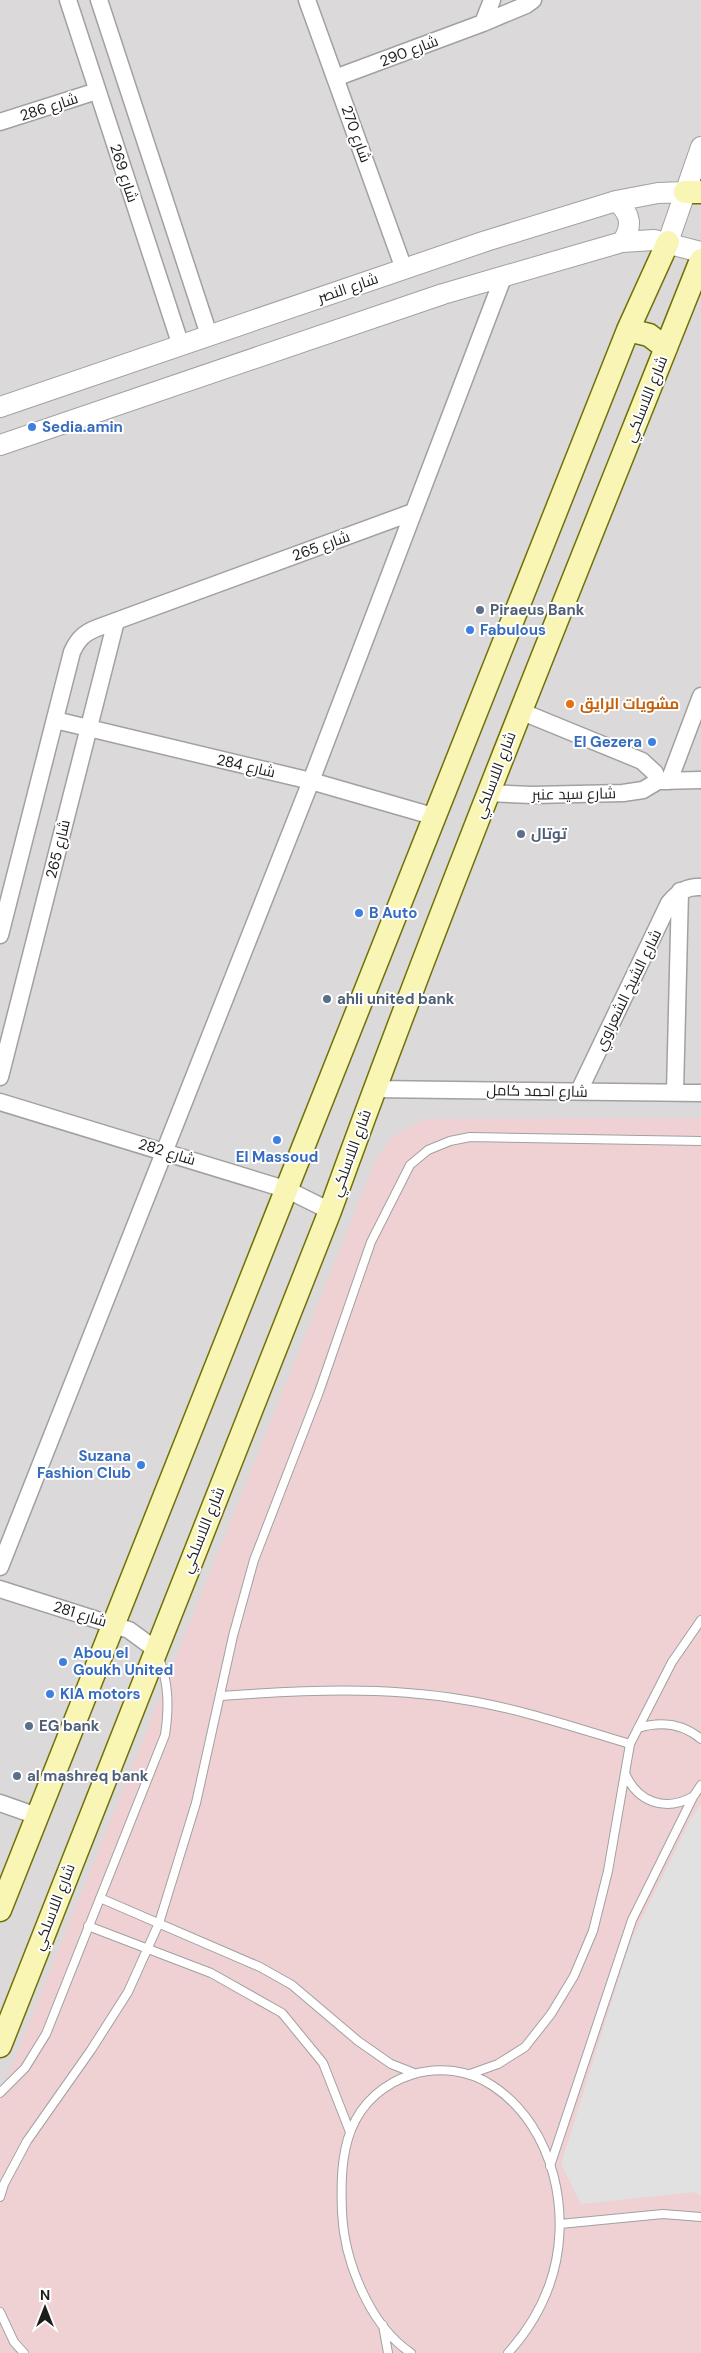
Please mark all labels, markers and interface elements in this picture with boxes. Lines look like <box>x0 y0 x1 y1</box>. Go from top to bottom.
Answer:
street label: شارع 290 <box>377 31 442 72</box>
street label: شارع 286 <box>17 88 81 127</box>
street label: شارع 270 <box>335 103 376 166</box>
street label: شارع 269 <box>104 141 143 205</box>
street label: شارع النصر <box>314 268 381 309</box>
street label: شارع اللاسلكي <box>620 353 674 446</box>
place label: Sedia.amin <box>42 417 123 437</box>
marker: Sedia.amin <box>26 421 38 433</box>
street label: شارع 265 <box>289 526 353 567</box>
place label: Piraeus Bank <box>490 600 585 620</box>
marker: Piraeus Bank <box>474 604 486 616</box>
place label: Fabulous <box>480 620 546 640</box>
marker: Fabulous <box>464 624 476 636</box>
place label: مشويات الرايق <box>580 694 679 714</box>
marker: مشويات الرايق <box>564 698 576 710</box>
street label: شارع اللاسلكي <box>469 729 523 822</box>
place label: El Gezera <box>574 732 642 752</box>
marker: El Gezera <box>646 736 658 748</box>
street label: شارع 284 <box>214 750 277 783</box>
street label: شارع سيد عنبر <box>531 783 616 806</box>
street label: شارع 265 <box>41 817 76 881</box>
place label: توتال <box>531 824 567 844</box>
marker: توتال <box>515 828 527 840</box>
place label: B Auto <box>369 903 417 923</box>
marker: B Auto <box>353 907 365 919</box>
street label: شارع الشيخ الشعراوي <box>590 926 668 1055</box>
place label: ahli united bank <box>337 989 455 1009</box>
marker: ahli united bank <box>321 993 333 1005</box>
street label: شارع احمد كامل <box>486 1080 588 1103</box>
street label: شارع اللاسلكي <box>326 1107 378 1200</box>
street label: شارع 282 <box>136 1134 198 1171</box>
marker: El Massoud <box>271 1134 283 1146</box>
place label: El Massoud <box>236 1147 318 1167</box>
place label: Suzana Fashion Club <box>37 1446 131 1483</box>
marker: Suzana Fashion Club <box>135 1459 147 1471</box>
street label: شارع اللاسلكي <box>177 1484 231 1577</box>
street label: شارع 281 <box>51 1596 109 1633</box>
place label: Abou el Goukh United <box>73 1643 173 1680</box>
marker: Abou el Goukh United <box>57 1656 69 1668</box>
place label: KIA motors <box>60 1684 141 1704</box>
marker: KIA motors <box>44 1688 56 1700</box>
place label: EG bank <box>39 1716 100 1736</box>
marker: EG bank <box>23 1720 35 1732</box>
place label: al mashreq bank <box>27 1766 149 1786</box>
marker: al mashreq bank <box>11 1770 23 1782</box>
street label: شارع اللاسلكي <box>28 1861 82 1954</box>
north arrow <box>20 2283 70 2333</box>
text: N <box>40 2286 50 2304</box>

